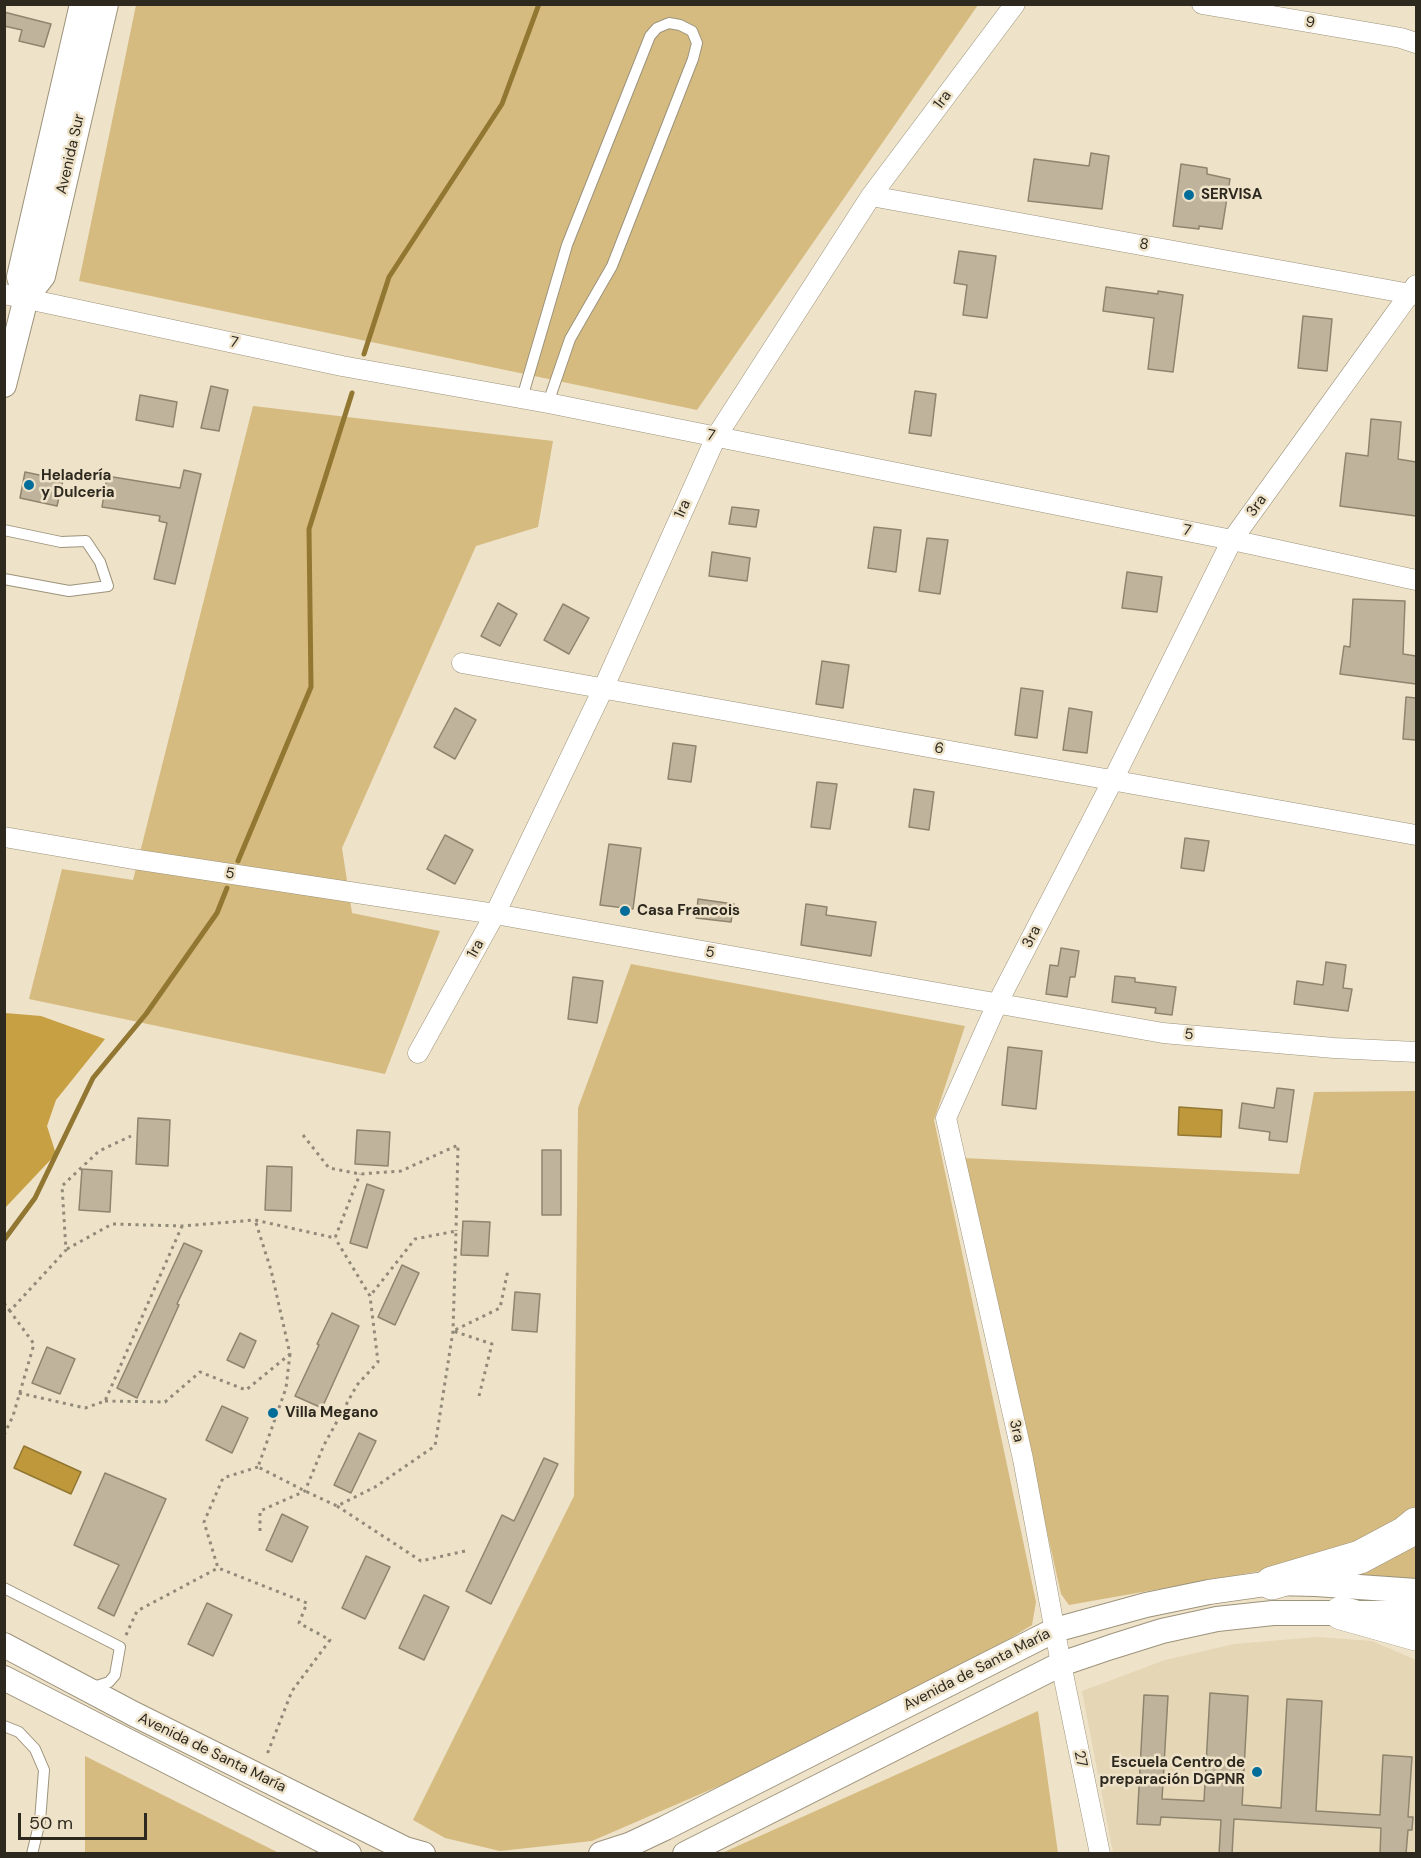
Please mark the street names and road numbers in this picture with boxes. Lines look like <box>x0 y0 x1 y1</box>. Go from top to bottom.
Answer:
street label: 9 <box>1304 13 1316 33</box>
street label: 1ra <box>930 87 956 113</box>
street label: Avenida Sur <box>53 112 89 196</box>
street label: 8 <box>1138 235 1150 255</box>
street label: 7 <box>228 333 240 353</box>
street label: 7 <box>705 426 717 446</box>
street label: 3ra <box>1243 492 1271 520</box>
street label: 1ra <box>671 497 695 521</box>
street label: 7 <box>1181 521 1193 541</box>
street label: 6 <box>933 739 945 759</box>
street label: 5 <box>224 864 236 884</box>
street label: 3ra <box>1019 923 1045 951</box>
street label: 1ra <box>464 937 488 961</box>
street label: 5 <box>704 943 716 963</box>
street label: 5 <box>1184 1026 1194 1044</box>
street label: 3ra <box>1005 1418 1027 1444</box>
street label: Avenida de Santa María <box>901 1625 1053 1715</box>
street label: Avenida de Santa María <box>135 1709 289 1797</box>
street label: 27 <box>1069 1749 1091 1769</box>

